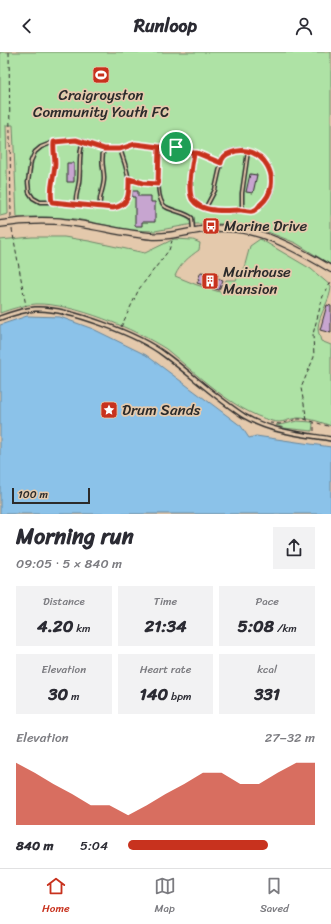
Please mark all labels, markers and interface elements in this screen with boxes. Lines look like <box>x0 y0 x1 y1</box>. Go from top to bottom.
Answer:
text: Runloop <box>134 10 197 42</box>
icon: back <box>16 15 38 37</box>
icon: person <box>293 15 315 37</box>
sports icon: Craigroyston Community Youth FC <box>91 65 111 85</box>
place label: Craigroyston Community Youth FC <box>33 82 169 125</box>
pin <box>159 130 193 164</box>
icon: arrive <box>165 136 187 158</box>
place label: Marine Drive <box>224 213 308 239</box>
bus stop icon: Marine Drive <box>201 216 221 236</box>
place label: Muirhouse Mansion <box>223 259 291 302</box>
building icon: Muirhouse Mansion <box>200 271 220 291</box>
place label: Drum Sands <box>122 397 201 423</box>
place icon: Drum Sands <box>99 400 119 420</box>
text: 100 m <box>18 485 48 504</box>
scale bar <box>12 486 90 505</box>
text: Morning run <box>16 517 134 556</box>
button: share <box>273 527 315 569</box>
text: 09:05 · 5 × 840 m <box>16 552 122 575</box>
text: Distance <box>43 592 85 611</box>
text: Time <box>154 592 177 611</box>
text: Pace <box>255 592 279 611</box>
text: 4.20 <box>37 611 73 641</box>
text: 21:34 <box>144 611 187 641</box>
text: 5:08 <box>238 611 274 641</box>
text: km <box>73 619 91 638</box>
text: /km <box>274 619 297 638</box>
text: Elevation <box>42 660 86 679</box>
text: Heart rate <box>140 660 191 679</box>
text: kcal <box>257 660 277 679</box>
text: 30 <box>48 679 68 709</box>
text: 140 <box>140 679 168 709</box>
text: 331 <box>254 679 280 709</box>
text: m <box>68 687 80 706</box>
text: bpm <box>168 687 191 706</box>
text: Elevation <box>16 726 69 749</box>
text: 27–32 m <box>265 726 315 749</box>
text: 840 m <box>16 834 54 857</box>
text: 5:04 <box>80 834 108 857</box>
tab: Home <box>42 875 70 918</box>
tab: Map <box>154 875 176 918</box>
tab: Saved <box>260 875 289 918</box>

